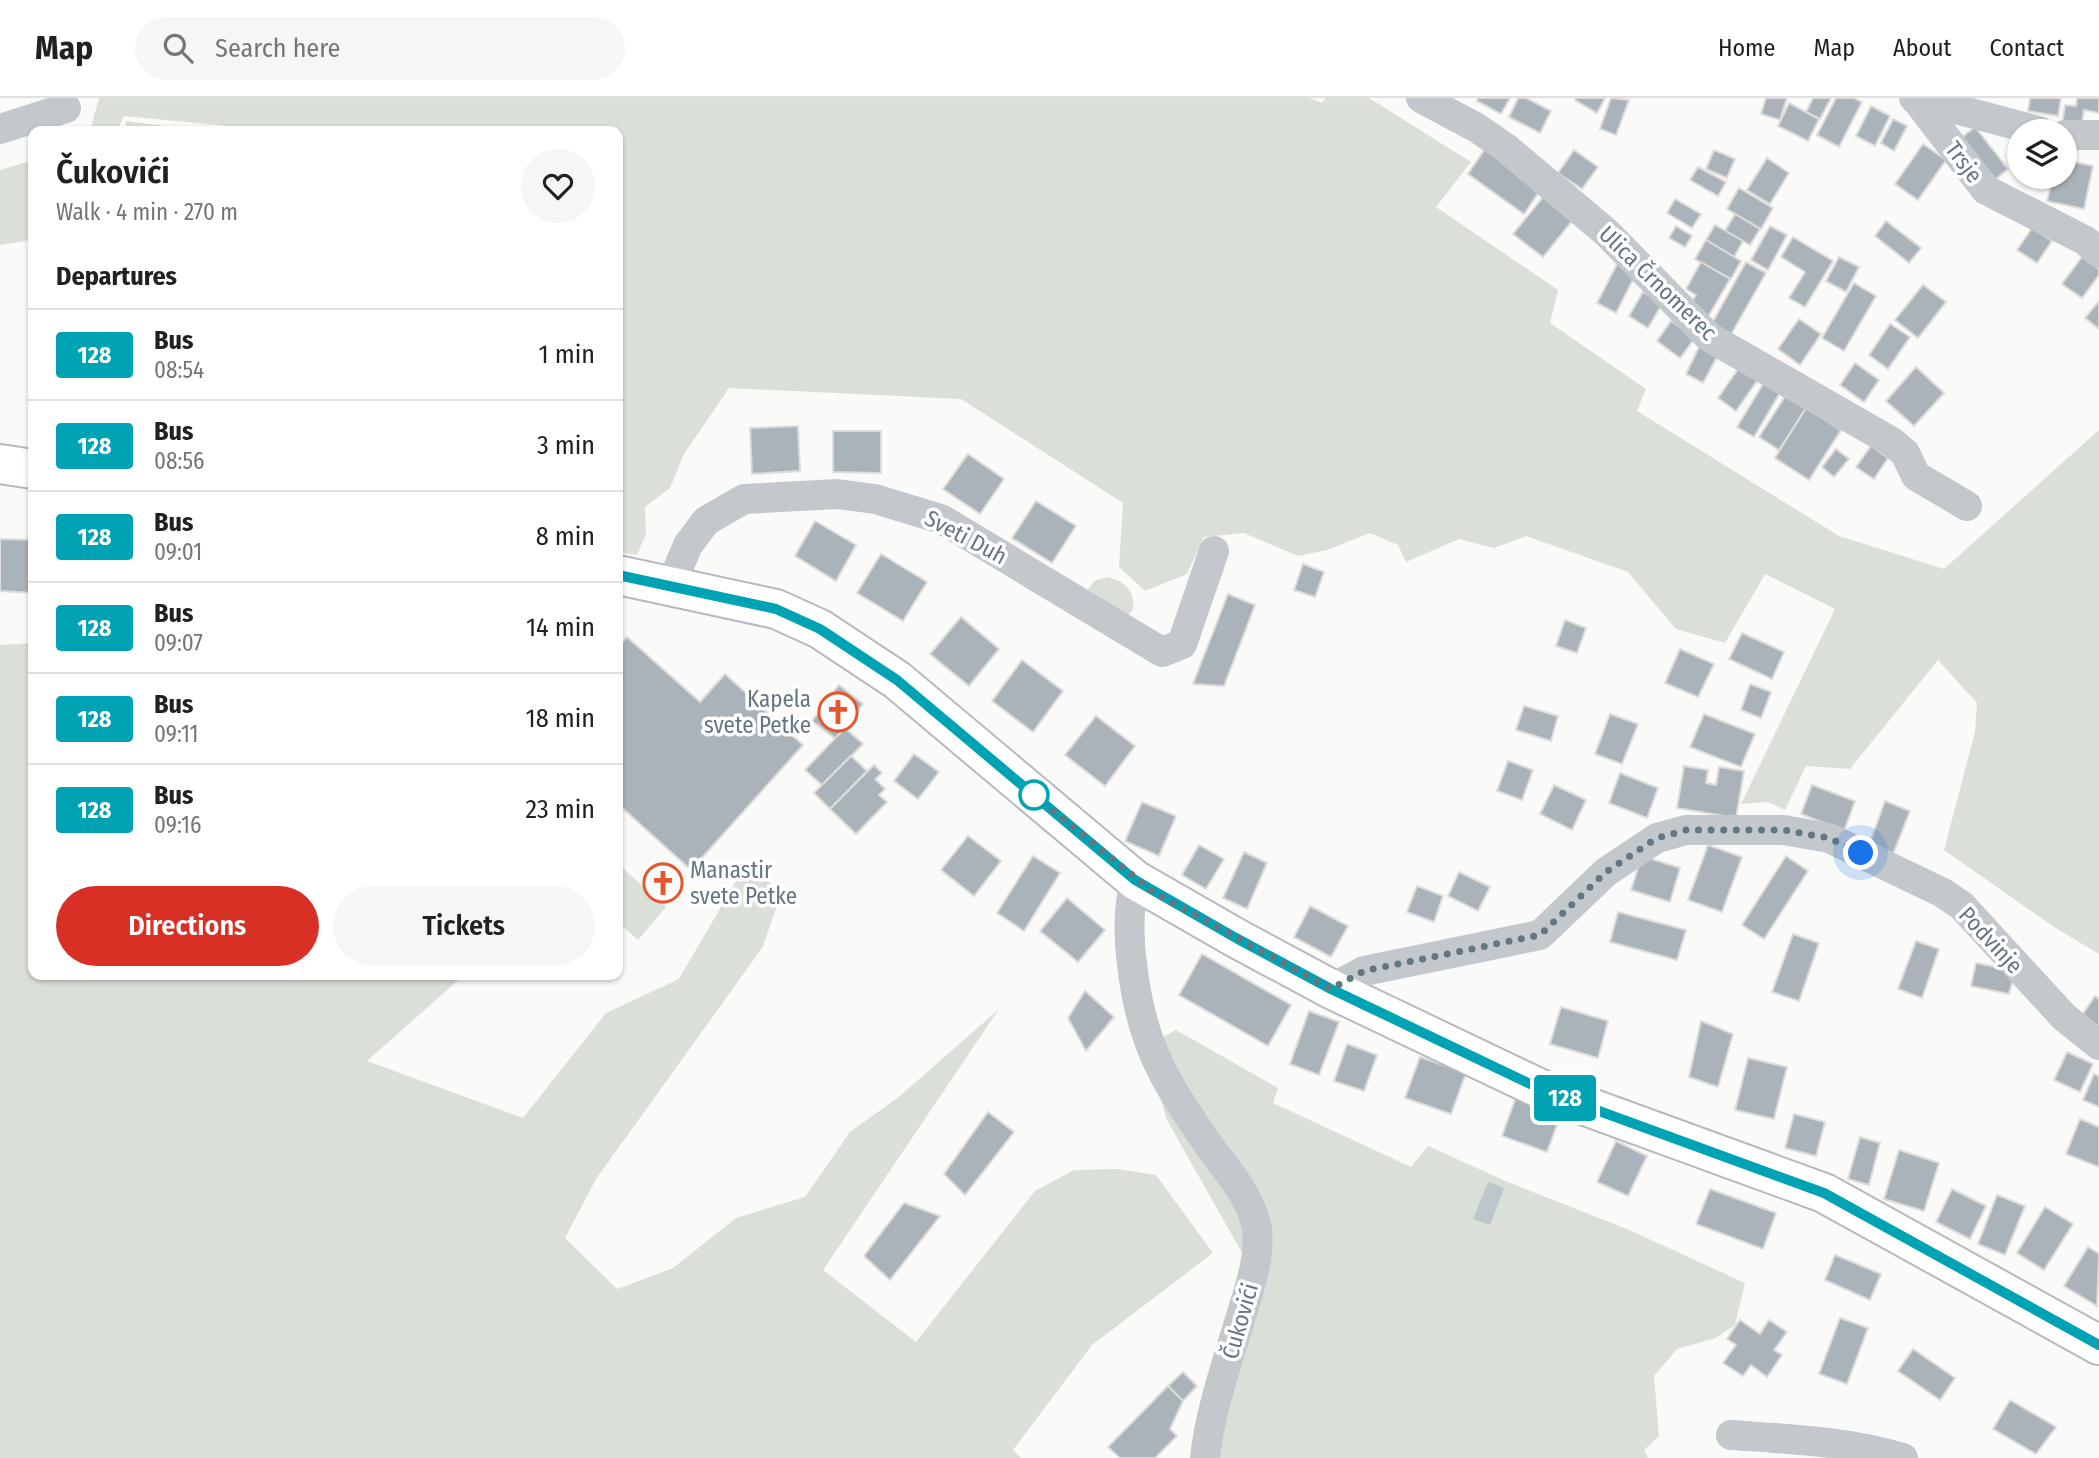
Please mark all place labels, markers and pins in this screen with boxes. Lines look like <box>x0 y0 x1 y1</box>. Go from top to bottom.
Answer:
place label: Kapela svete Petke <box>704 685 811 739</box>
church icon: Kapela svete Petke <box>817 691 859 733</box>
unlabelled marker <box>1019 780 1049 810</box>
place label: Manastir svete Petke <box>690 856 797 910</box>
church icon: Manastir svete Petke <box>642 862 684 904</box>

